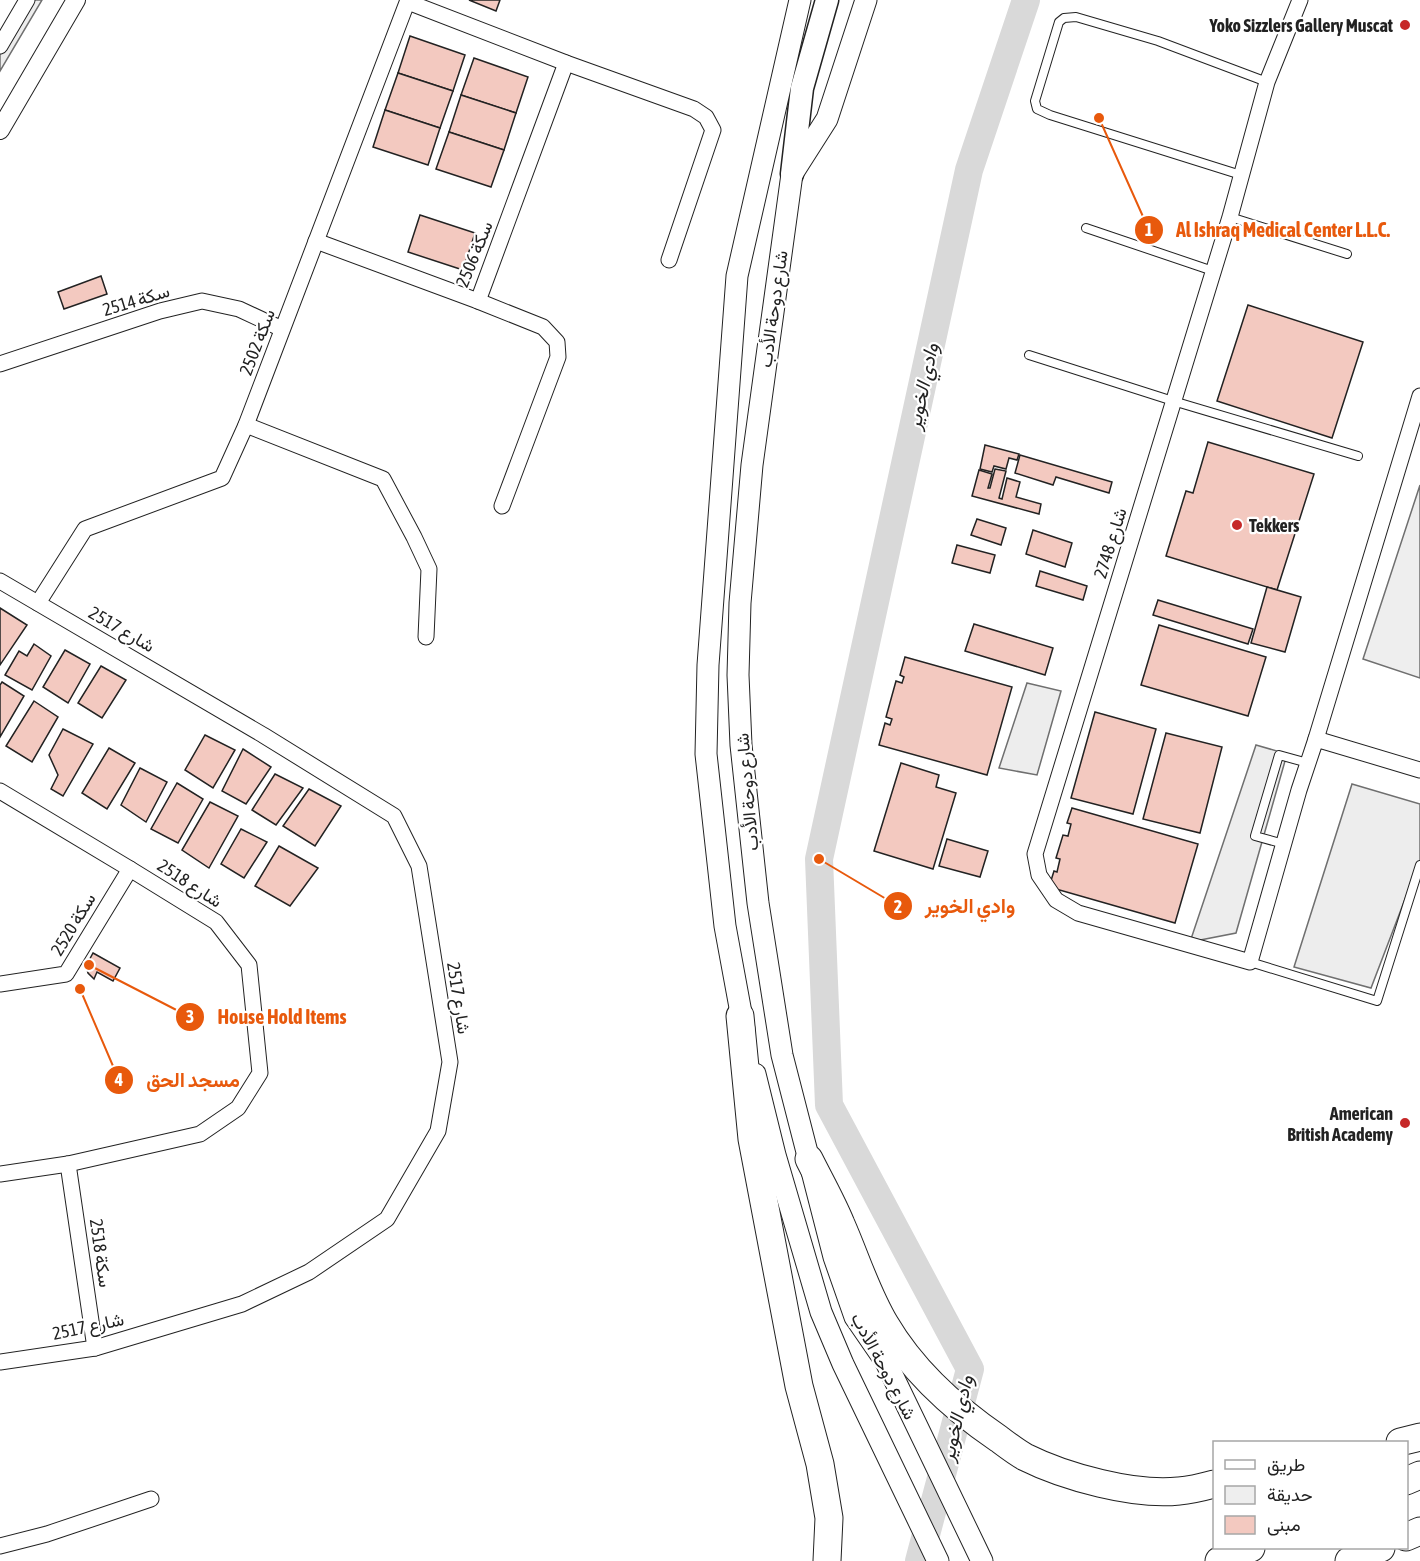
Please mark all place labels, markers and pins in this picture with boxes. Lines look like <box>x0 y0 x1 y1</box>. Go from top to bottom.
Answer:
place label: Yoko Sizzlers Gallery Muscat <box>1209 15 1394 36</box>
marker: Yoko Sizzlers Gallery Muscat <box>1398 18 1412 32</box>
callout: Al Ishraq Medical Center L.L.C. <box>1134 211 1402 249</box>
place label: Tekkers <box>1249 515 1300 536</box>
marker: Tekkers <box>1230 518 1244 532</box>
callout: وادي الخوير <box>883 887 1027 925</box>
callout: House Hold Items <box>175 998 358 1036</box>
callout: مسجد الحق <box>104 1061 252 1099</box>
place label: American British Academy <box>1287 1103 1394 1145</box>
marker: American British Academy <box>1398 1116 1412 1130</box>

